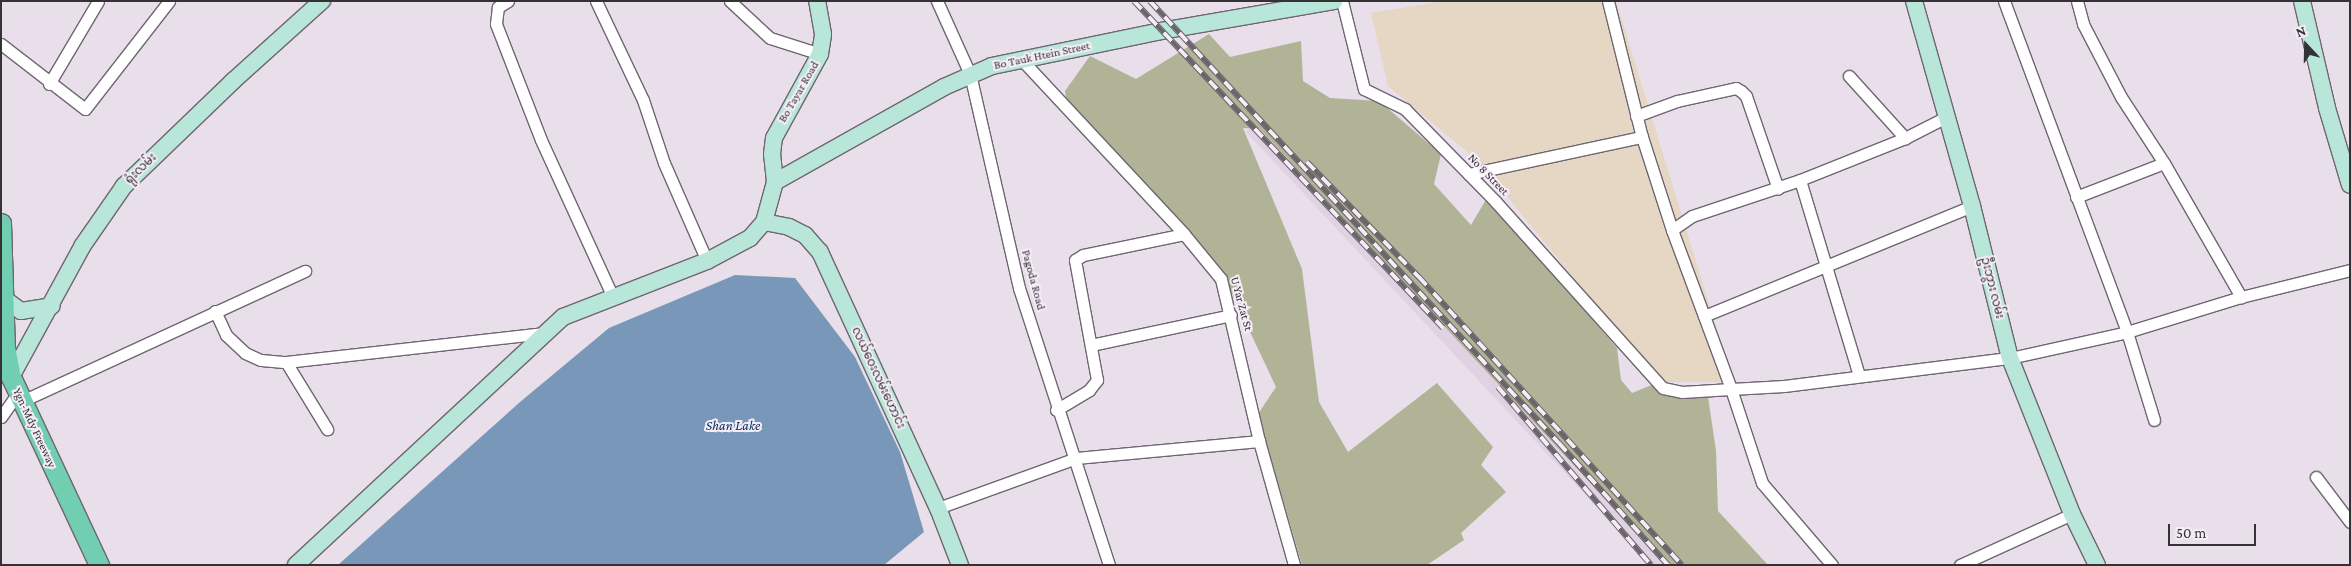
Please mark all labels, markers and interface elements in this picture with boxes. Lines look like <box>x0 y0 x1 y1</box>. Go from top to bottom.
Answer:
north arrow <box>2281 20 2331 70</box>
text: N <box>2293 22 2308 40</box>
street label: Bo Tauk Htein Street <box>993 39 1091 73</box>
street label: Bo Tayar Road <box>776 59 822 125</box>
street label: ရုံးလမ်း <box>122 151 160 187</box>
street label: No 8 Street <box>1464 151 1512 199</box>
street label: Pagoda Road <box>1018 248 1048 312</box>
street label: ဦးဘွား လမ်း <box>1977 256 2007 320</box>
street label: U Yar Zat St <box>1227 275 1255 333</box>
street label: လယ်ဝေးလမ်းဟောင်း <box>848 325 908 431</box>
street label: Ygn-Mdy Freeway <box>9 386 59 470</box>
water label: Shan Lake <box>706 417 760 433</box>
scale bar <box>2171 514 2258 546</box>
text: 50 m <box>2176 525 2206 541</box>

